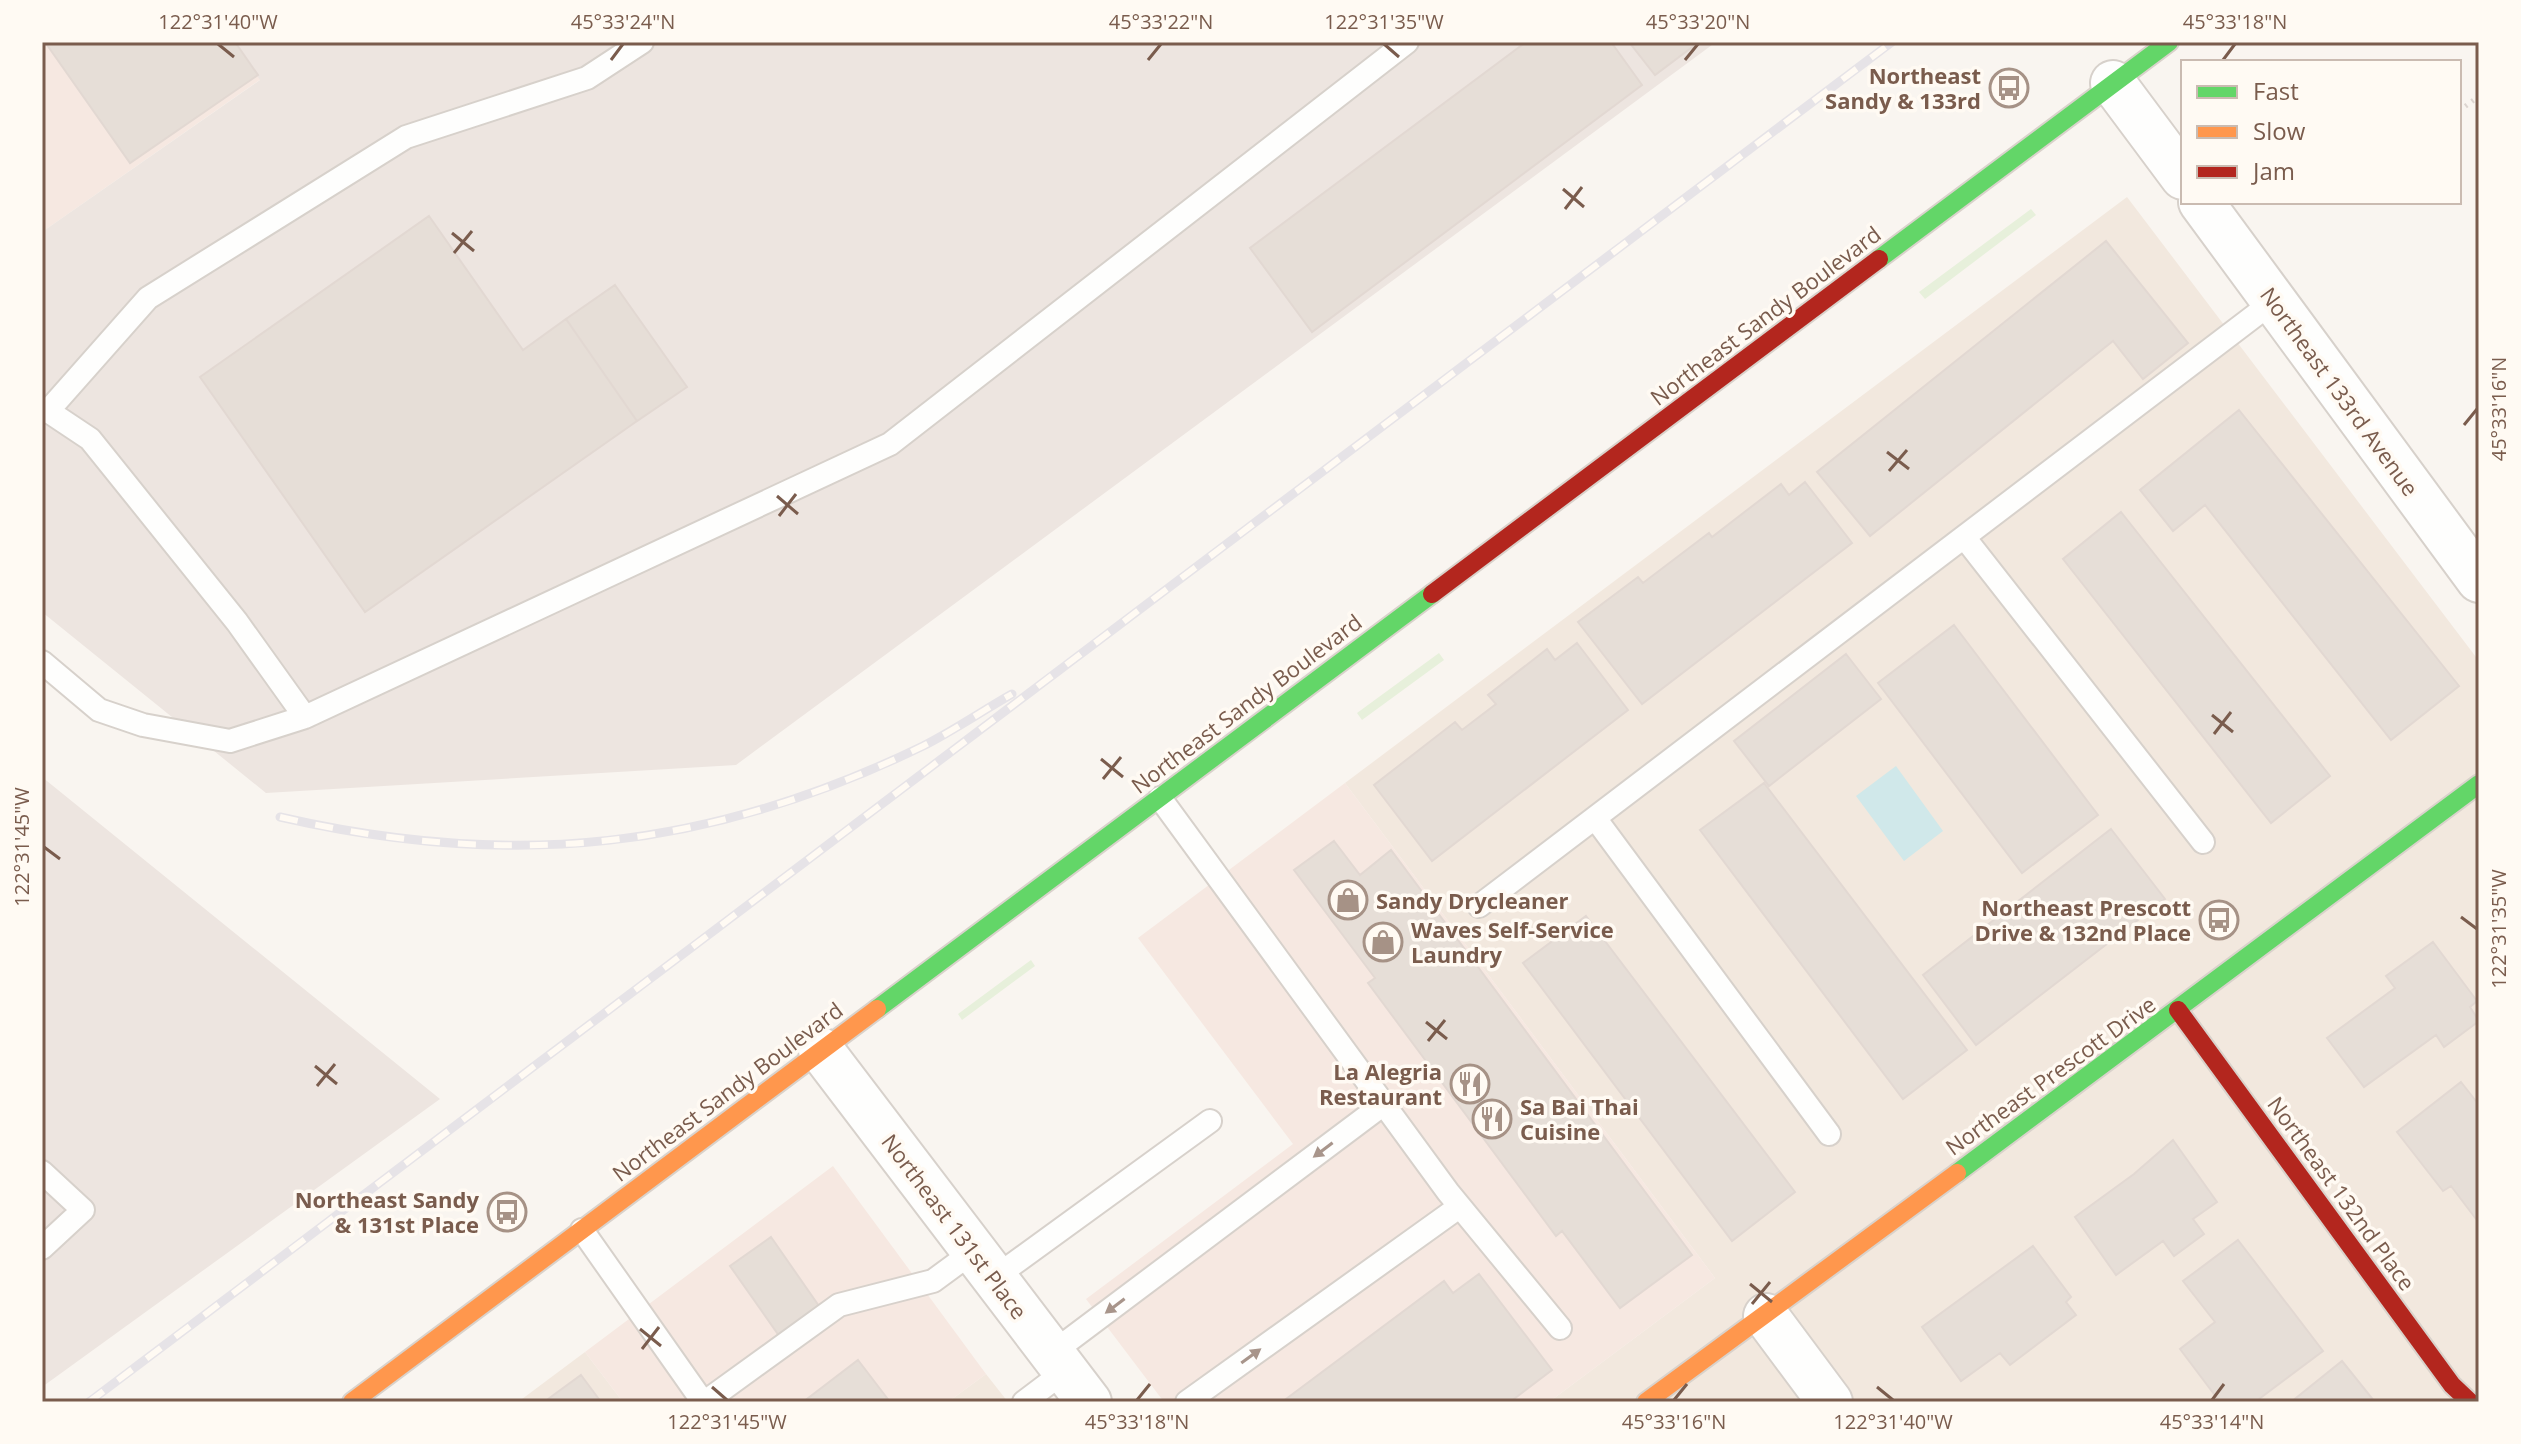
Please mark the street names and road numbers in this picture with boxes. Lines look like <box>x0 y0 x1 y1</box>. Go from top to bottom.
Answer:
street label: Northeast Sandy Boulevard <box>1644 218 1886 412</box>
street label: Northeast 133rd Avenue <box>2254 281 2426 501</box>
street label: Northeast Sandy Boulevard <box>1125 606 1367 800</box>
street label: Northeast Prescott Drive <box>1939 989 2161 1161</box>
street label: Northeast Sandy Boulevard <box>606 994 848 1188</box>
street label: Northeast 132nd Place <box>2261 1090 2423 1296</box>
street label: Northeast 131st Place <box>875 1127 1035 1325</box>

